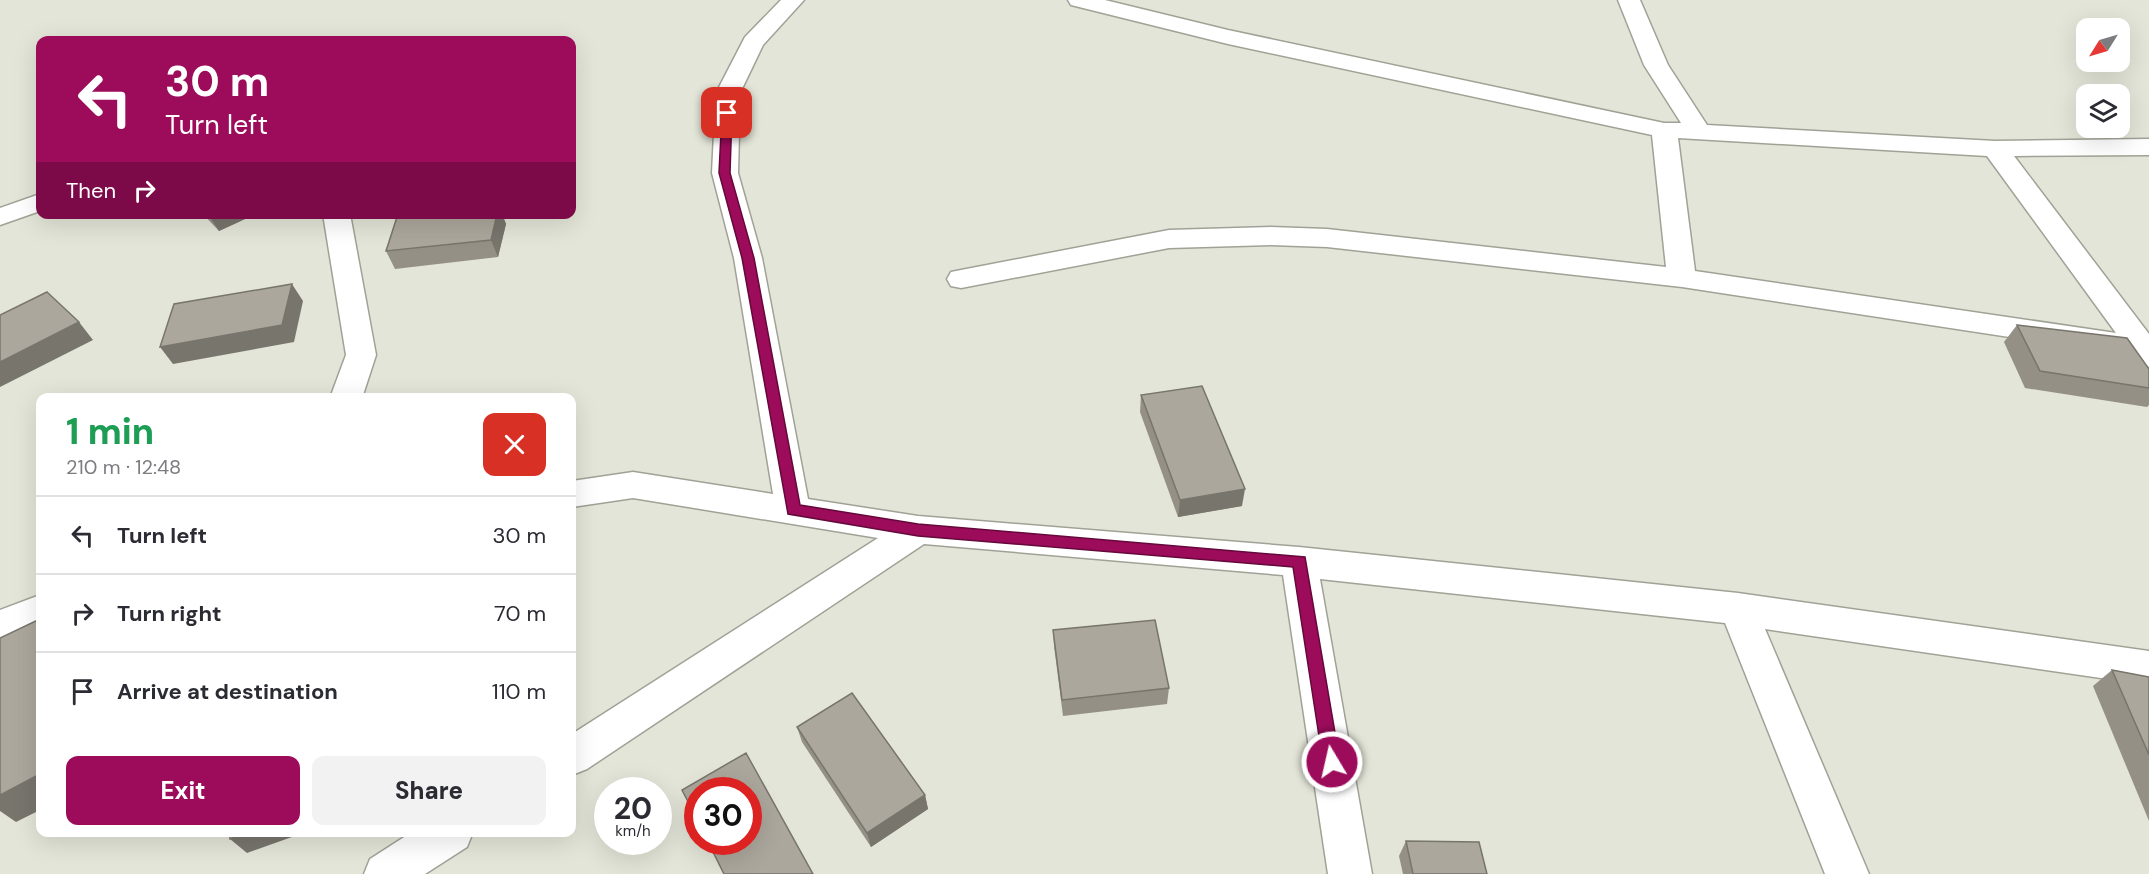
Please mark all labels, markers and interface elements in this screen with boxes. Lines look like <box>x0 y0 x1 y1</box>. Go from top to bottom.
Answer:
north arrow <box>2076 18 2130 72</box>
map controls <box>2076 18 2130 138</box>
text: 30 m <box>165 54 269 109</box>
icon: left <box>66 60 144 138</box>
button: layers <box>2076 84 2130 138</box>
pin <box>701 87 752 138</box>
icon: arrive <box>710 96 743 129</box>
text: Turn left <box>165 107 268 142</box>
icon: right <box>128 174 161 207</box>
text: Then <box>66 176 116 205</box>
text: 1 min <box>66 408 154 455</box>
button: close <box>483 413 546 476</box>
text: 210 m · 12:48 <box>66 454 181 480</box>
icon: left <box>66 519 99 552</box>
text: Turn left <box>117 521 207 550</box>
text: 30 m <box>492 521 546 550</box>
icon: right <box>66 597 99 630</box>
text: Turn right <box>117 599 222 628</box>
text: 70 m <box>494 599 546 628</box>
icon: arrive <box>66 675 99 708</box>
text: Arrive at destination <box>117 677 338 706</box>
text: 110 m <box>492 677 546 706</box>
position arrow <box>1300 730 1364 794</box>
button: Exit <box>66 756 300 825</box>
button: Share <box>312 756 546 825</box>
speed limit sign: 30 <box>684 777 762 855</box>
text: 20 <box>614 789 652 828</box>
text: km/h <box>615 821 651 841</box>

